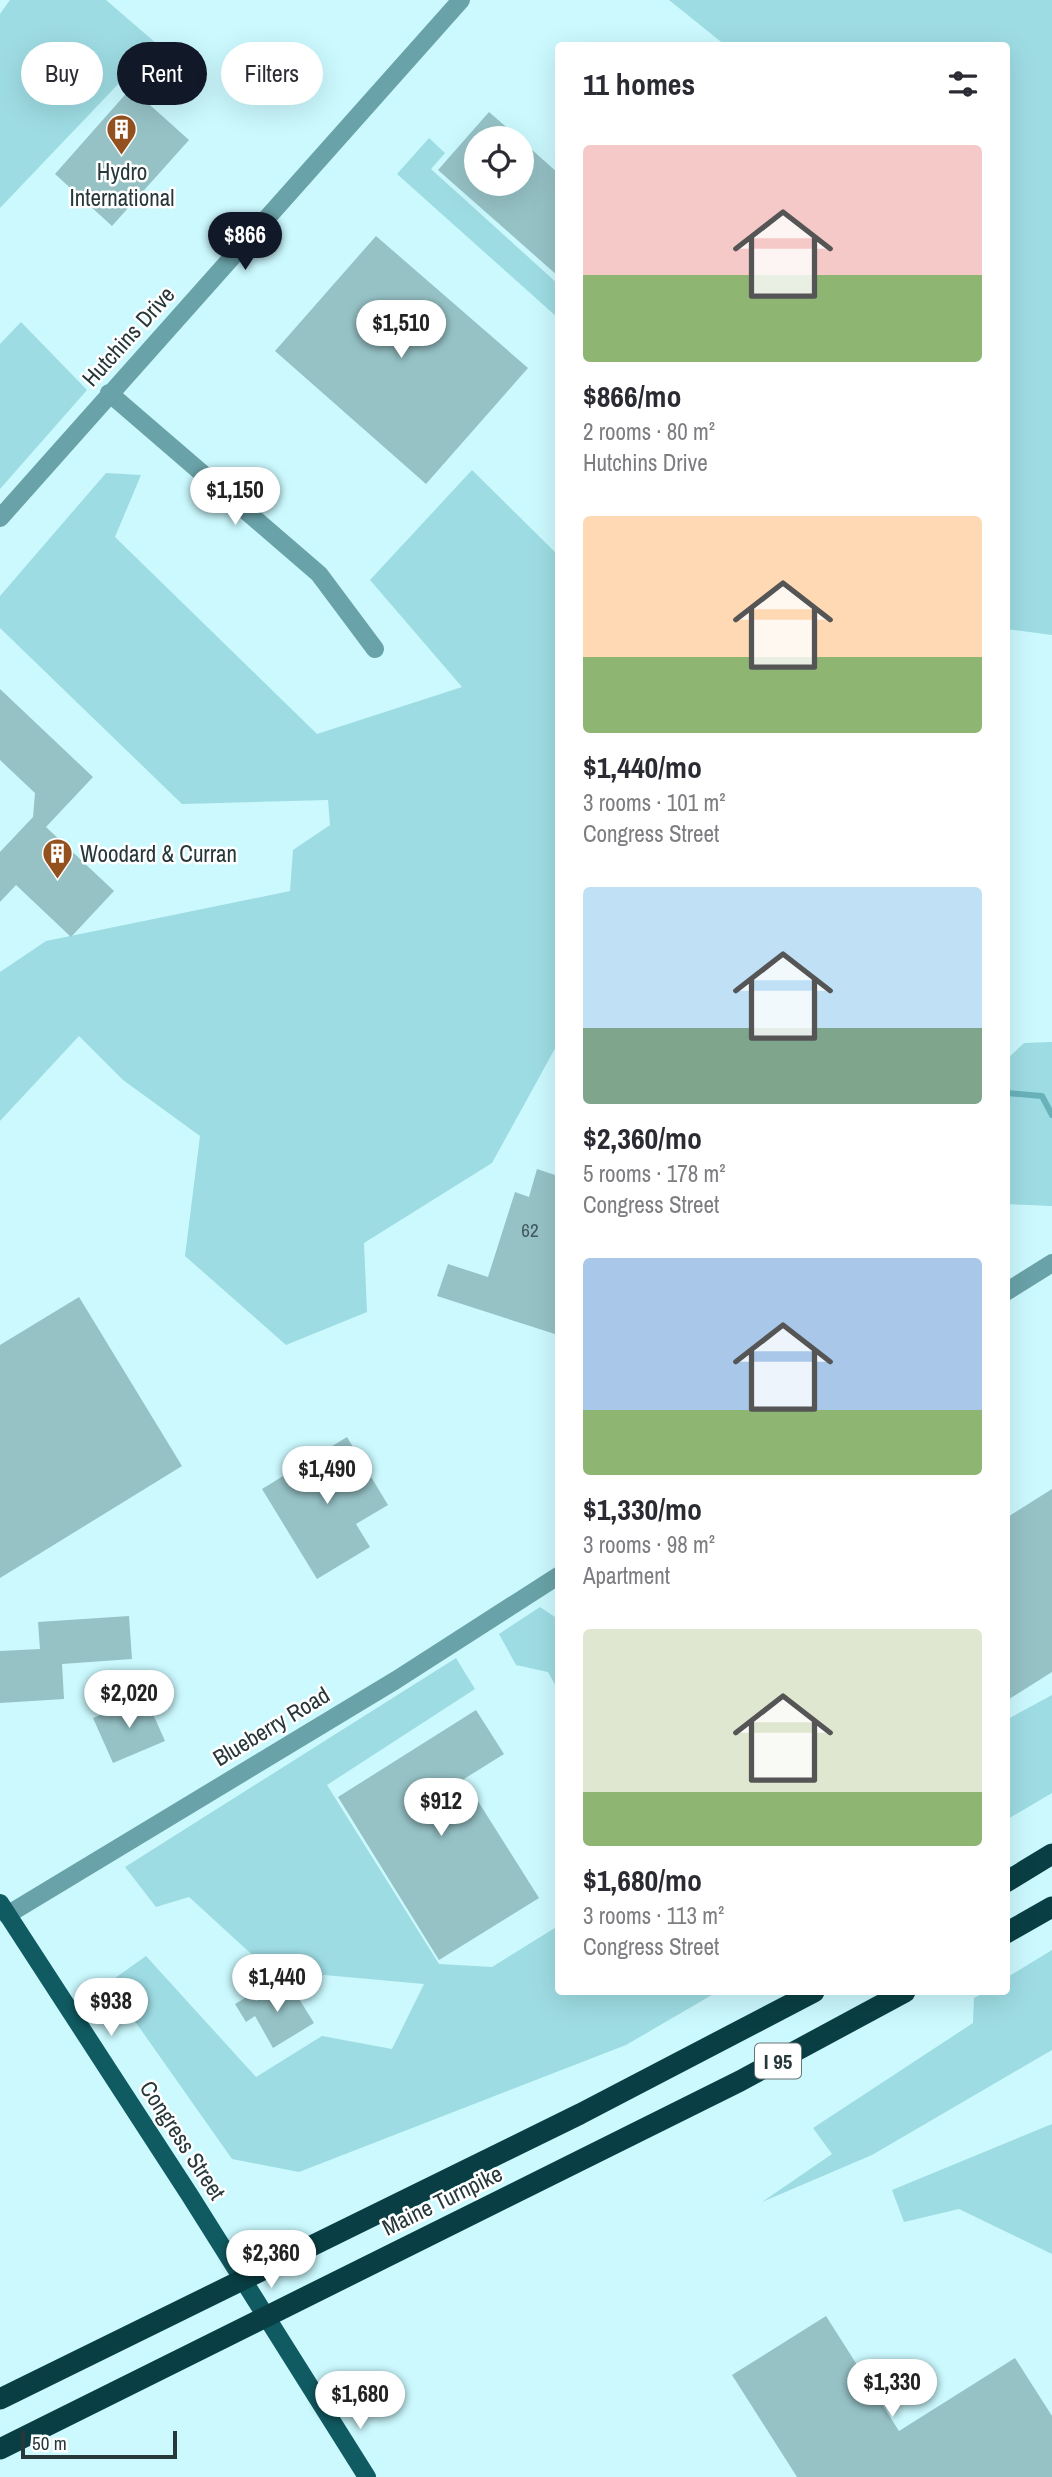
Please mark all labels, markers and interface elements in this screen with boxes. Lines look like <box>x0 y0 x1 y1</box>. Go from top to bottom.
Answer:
chip: Buy <box>21 42 103 105</box>
chip: Rent <box>117 42 207 105</box>
chip: Filters <box>221 42 323 105</box>
text: 11 homes <box>583 64 695 104</box>
icon: filters <box>944 65 982 103</box>
building icon: Hydro International <box>105 113 139 157</box>
map controls <box>464 126 534 196</box>
button: locate <box>464 126 534 196</box>
place label: Hydro International <box>70 156 174 213</box>
icon: home <box>720 191 846 317</box>
pin: $866 <box>204 212 286 272</box>
text: $866 <box>224 219 266 250</box>
street label: Hutchins Drive <box>75 279 181 393</box>
pin: $1,510 <box>344 300 458 360</box>
text: $1,510 <box>372 307 430 338</box>
text: $866/mo <box>583 376 681 416</box>
text: 2 rooms · 80 m² <box>583 416 715 447</box>
text: Hutchins Drive <box>583 447 708 478</box>
pin: $1,150 <box>178 468 292 527</box>
text: $1,150 <box>206 474 264 505</box>
icon: home <box>720 562 846 688</box>
text: $1,440/mo <box>583 747 702 787</box>
text: 3 rooms · 101 m² <box>583 787 726 818</box>
text: Congress Street <box>583 818 719 849</box>
building icon: Woodard & Curran <box>40 836 74 880</box>
place label: Woodard & Curran <box>80 838 237 869</box>
icon: home <box>720 933 846 1059</box>
text: $2,360/mo <box>583 1118 702 1158</box>
text: 5 rooms · 178 m² <box>583 1158 726 1189</box>
text: Congress Street <box>583 1189 719 1220</box>
house number: 62 <box>521 1217 539 1243</box>
icon: home <box>720 1304 846 1430</box>
pin: $1,490 <box>270 1446 384 1506</box>
text: $1,490 <box>298 1453 356 1484</box>
text: $1,330/mo <box>583 1489 702 1529</box>
text: 3 rooms · 98 m² <box>583 1529 715 1560</box>
text: Apartment <box>583 1560 670 1591</box>
pin: $2,020 <box>72 1670 186 1730</box>
icon: home <box>720 1675 846 1801</box>
text: $2,020 <box>100 1677 158 1708</box>
street label: Blueberry Road <box>207 1679 335 1773</box>
pin: $912 <box>400 1778 482 1838</box>
text: $912 <box>420 1785 462 1816</box>
text: $1,680/mo <box>583 1860 702 1900</box>
text: 3 rooms · 113 m² <box>583 1900 724 1931</box>
text: Congress Street <box>583 1931 719 1962</box>
pin: $1,440 <box>220 1954 334 2014</box>
text: $1,440 <box>248 1961 306 1992</box>
pin: $938 <box>70 1979 152 2038</box>
text: $938 <box>90 1985 132 2016</box>
road number: I 95 <box>755 2044 801 2078</box>
street label: Congress Street <box>133 2074 233 2206</box>
street label: Maine Turnpike <box>377 2158 507 2242</box>
pin: $2,360 <box>214 2230 328 2290</box>
text: $2,360 <box>242 2237 300 2268</box>
pin: $1,330 <box>835 2360 949 2419</box>
text: $1,330 <box>863 2366 921 2397</box>
pin: $1,680 <box>303 2372 417 2431</box>
text: $1,680 <box>331 2378 389 2409</box>
scale bar <box>21 2428 177 2460</box>
text: 50 m <box>32 2430 67 2456</box>

